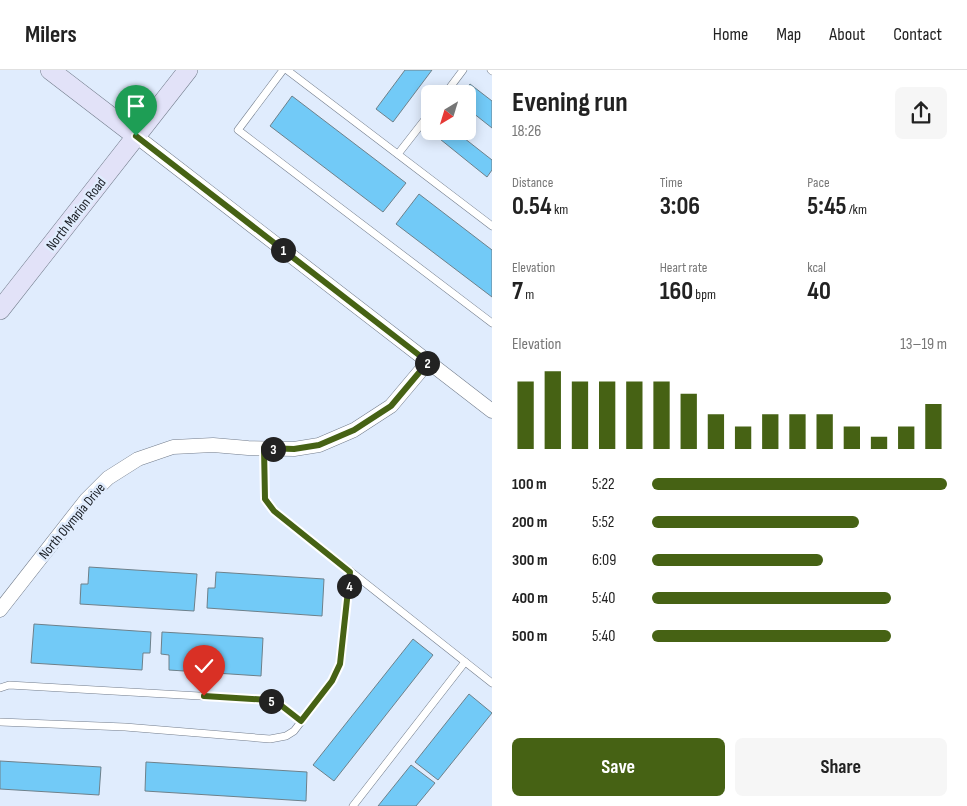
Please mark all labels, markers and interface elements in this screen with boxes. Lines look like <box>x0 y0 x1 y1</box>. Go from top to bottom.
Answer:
text: Milers <box>25 20 77 49</box>
text: Home <box>713 24 748 45</box>
text: Map <box>776 24 801 45</box>
text: About <box>829 24 865 45</box>
text: Contact <box>893 24 942 45</box>
pin <box>115 85 157 136</box>
north arrow <box>421 85 476 140</box>
map controls <box>421 85 476 140</box>
text: Evening run <box>512 86 628 119</box>
button: share <box>895 87 947 139</box>
icon: arrive <box>122 92 150 120</box>
text: 18:26 <box>512 122 541 141</box>
street label: North Marion Road <box>42 174 110 254</box>
text: Distance <box>512 174 553 191</box>
text: Time <box>660 174 683 191</box>
text: Pace <box>807 174 830 191</box>
text: 0.54 <box>512 191 552 222</box>
text: 3:06 <box>660 191 700 222</box>
text: 5:45 <box>807 191 847 222</box>
text: km <box>552 201 568 218</box>
text: /km <box>847 201 867 218</box>
pin: 1 <box>270 238 296 262</box>
text: 1 <box>281 242 286 259</box>
text: Elevation <box>512 259 555 276</box>
text: Heart rate <box>660 259 707 276</box>
text: kcal <box>807 259 826 276</box>
text: 7 <box>512 276 523 307</box>
text: 160 <box>660 276 693 307</box>
text: 40 <box>807 276 831 307</box>
text: m <box>523 286 534 303</box>
text: bpm <box>693 286 716 303</box>
text: Elevation <box>512 335 561 354</box>
text: 13–19 m <box>900 335 947 354</box>
pin: 2 <box>414 350 440 376</box>
text: 2 <box>424 355 431 372</box>
pin: 3 <box>260 436 286 462</box>
text: 3 <box>270 441 277 458</box>
text: 100 m <box>512 475 547 494</box>
text: 5:22 <box>592 475 615 494</box>
street label: North Olympia Drive <box>35 480 109 562</box>
text: 200 m <box>512 513 547 532</box>
text: 5:52 <box>592 513 614 532</box>
text: 300 m <box>512 551 548 570</box>
text: 6:09 <box>592 551 616 570</box>
pin: 4 <box>336 574 362 598</box>
text: 4 <box>346 578 353 595</box>
text: 400 m <box>512 589 548 608</box>
text: 5:40 <box>592 589 615 608</box>
text: 500 m <box>512 627 547 646</box>
text: 5:40 <box>592 627 615 646</box>
pin <box>183 645 225 696</box>
icon: check <box>190 652 218 680</box>
pin: 5 <box>258 688 284 714</box>
text: 5 <box>268 693 275 710</box>
button: Save <box>512 738 725 796</box>
button: Share <box>735 738 947 796</box>

